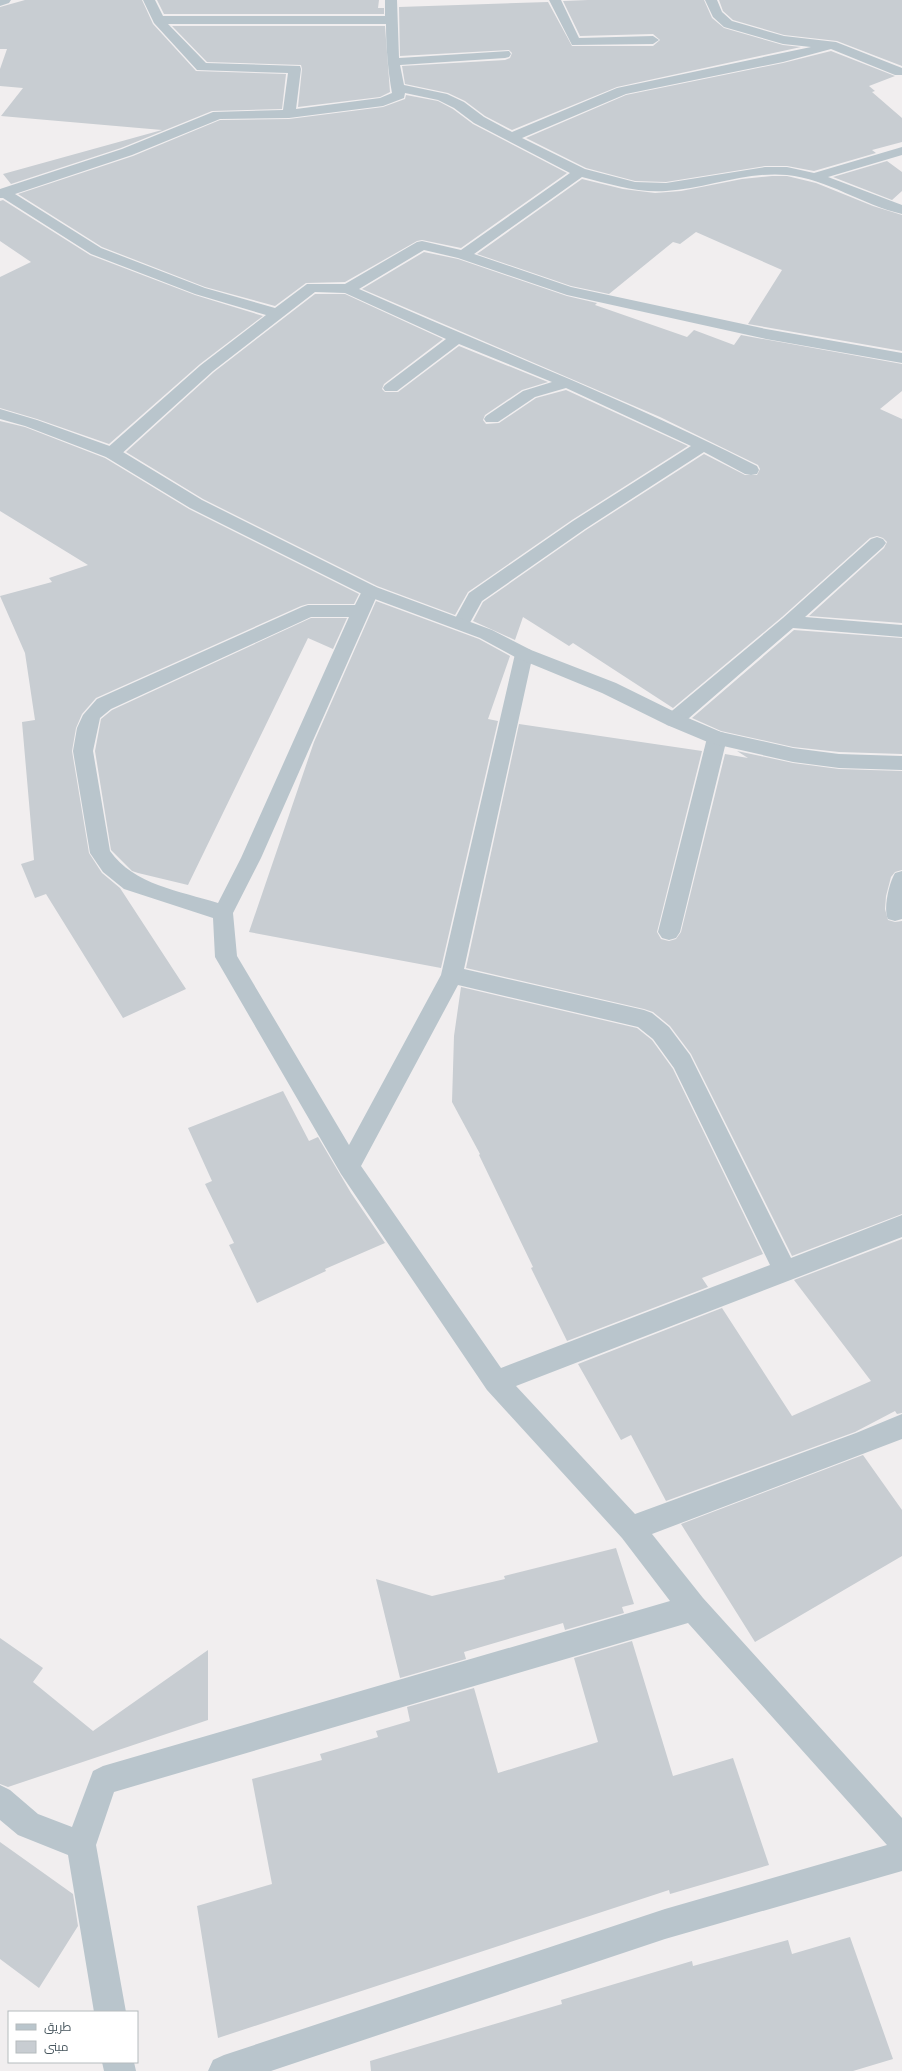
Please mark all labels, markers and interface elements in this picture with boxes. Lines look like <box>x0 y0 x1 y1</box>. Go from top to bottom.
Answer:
legend <box>8 2011 138 2063</box>
text: طريق <box>44 2019 72 2034</box>
text: مبنى <box>44 2039 69 2054</box>

